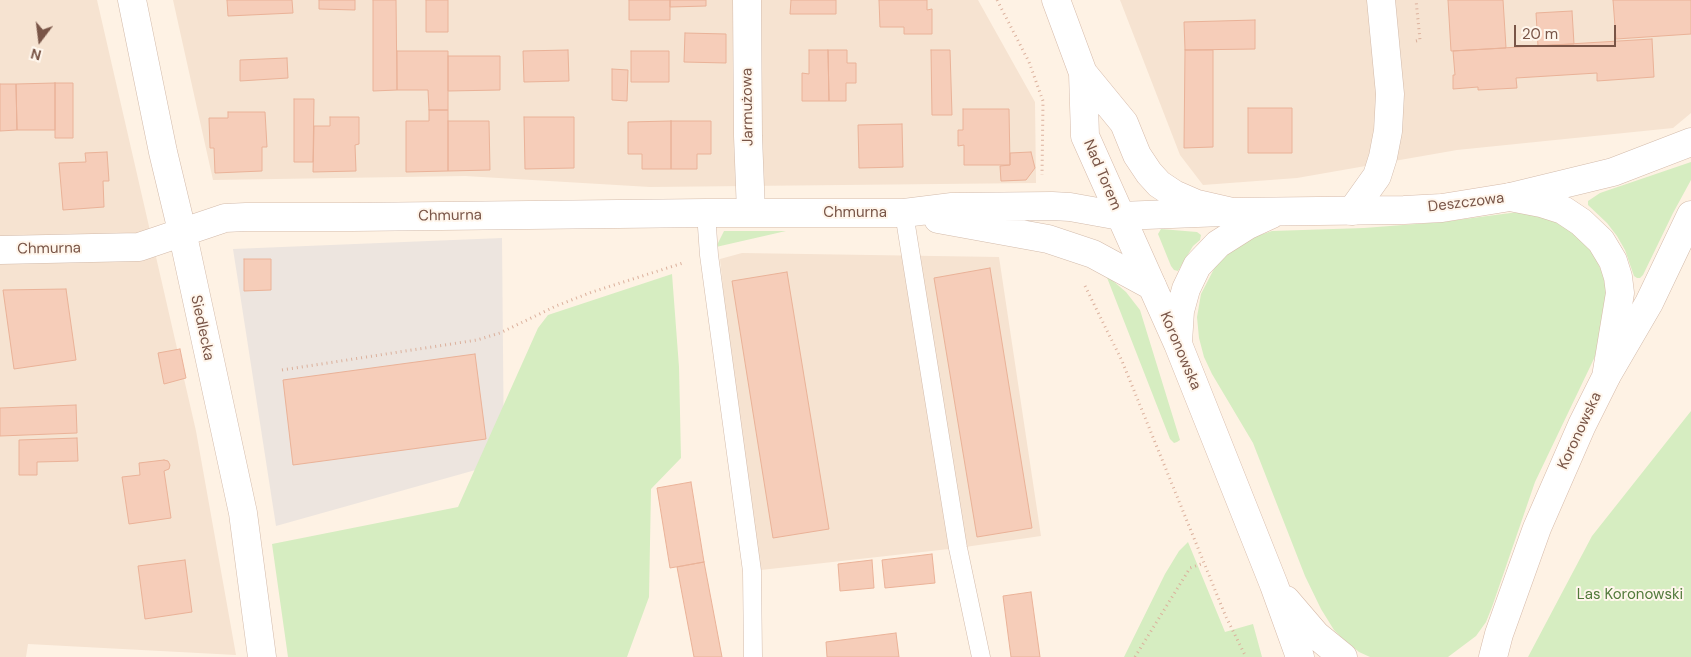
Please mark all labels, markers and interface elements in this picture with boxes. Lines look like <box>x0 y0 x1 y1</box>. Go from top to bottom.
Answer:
north arrow <box>15 15 65 65</box>
scale bar <box>1516 15 1618 47</box>
text: 20 m <box>1522 24 1558 44</box>
text: N <box>29 44 43 65</box>
street label: Jarmużowa <box>738 68 758 146</box>
street label: Nad Torem <box>1079 137 1125 213</box>
street label: Deszczowa <box>1427 189 1505 217</box>
street label: Chmurna <box>823 204 887 222</box>
street label: Chmurna <box>418 206 482 226</box>
street label: Chmurna <box>17 239 81 259</box>
street label: Siedlecka <box>186 294 218 362</box>
street label: Koronowska <box>1155 309 1205 393</box>
street label: Koronowska <box>1554 390 1606 472</box>
park label: Las Koronowski <box>1577 586 1683 604</box>

